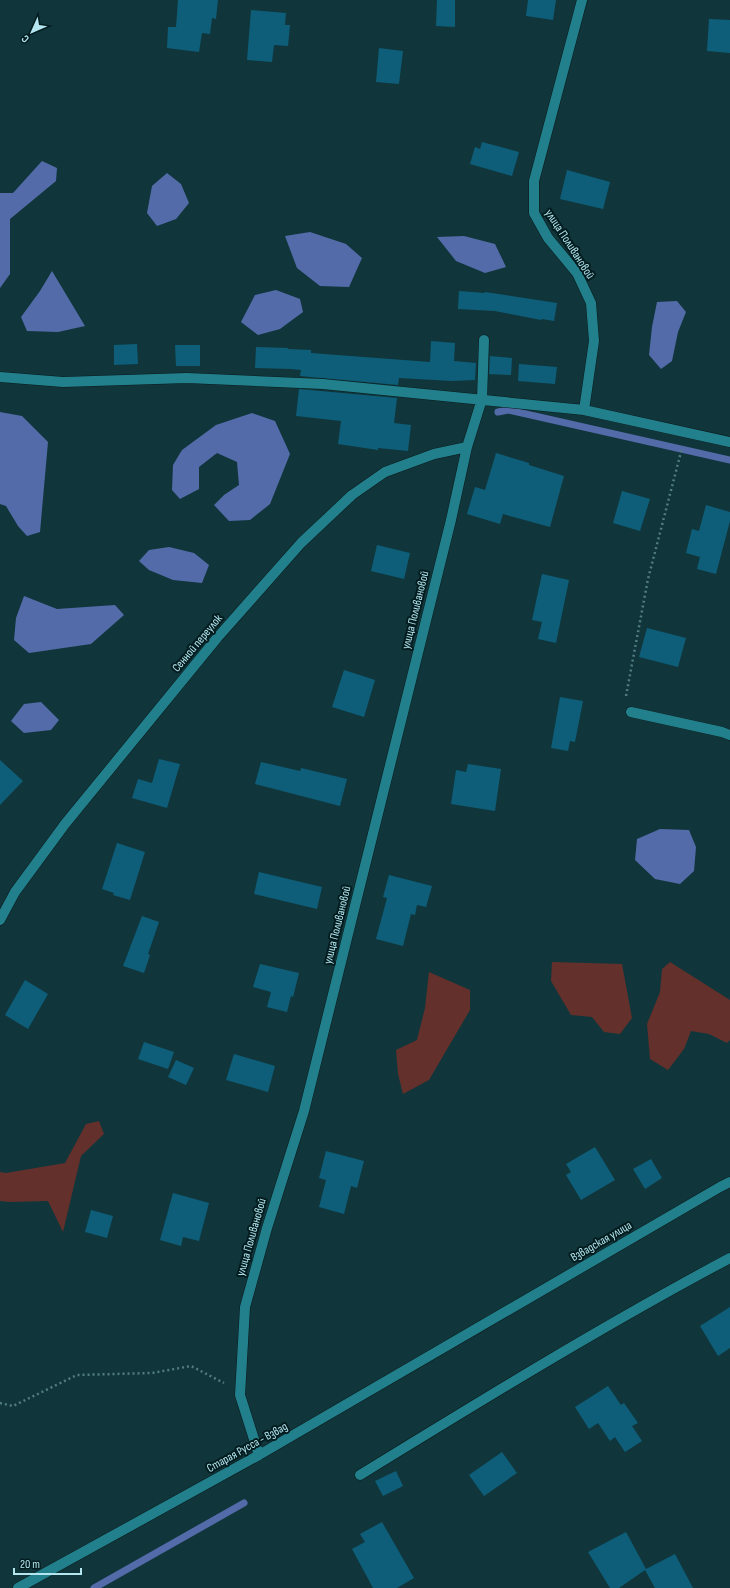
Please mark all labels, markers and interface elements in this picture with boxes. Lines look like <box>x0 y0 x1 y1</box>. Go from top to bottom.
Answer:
north arrow <box>12 12 52 52</box>
text: С <box>18 32 32 45</box>
street label: улица Поливановой <box>541 207 598 282</box>
street label: улица Поливановой <box>399 569 432 651</box>
street label: Сенной переулок <box>169 611 226 675</box>
street label: улица Поливановой <box>321 884 354 966</box>
street label: улица Поливановой <box>233 1197 270 1278</box>
street label: Взвадская улица <box>568 1218 635 1265</box>
street label: Старая Русса - Взвад <box>204 1419 290 1476</box>
scale bar <box>14 1550 81 1576</box>
text: 20 m <box>20 1557 40 1572</box>

